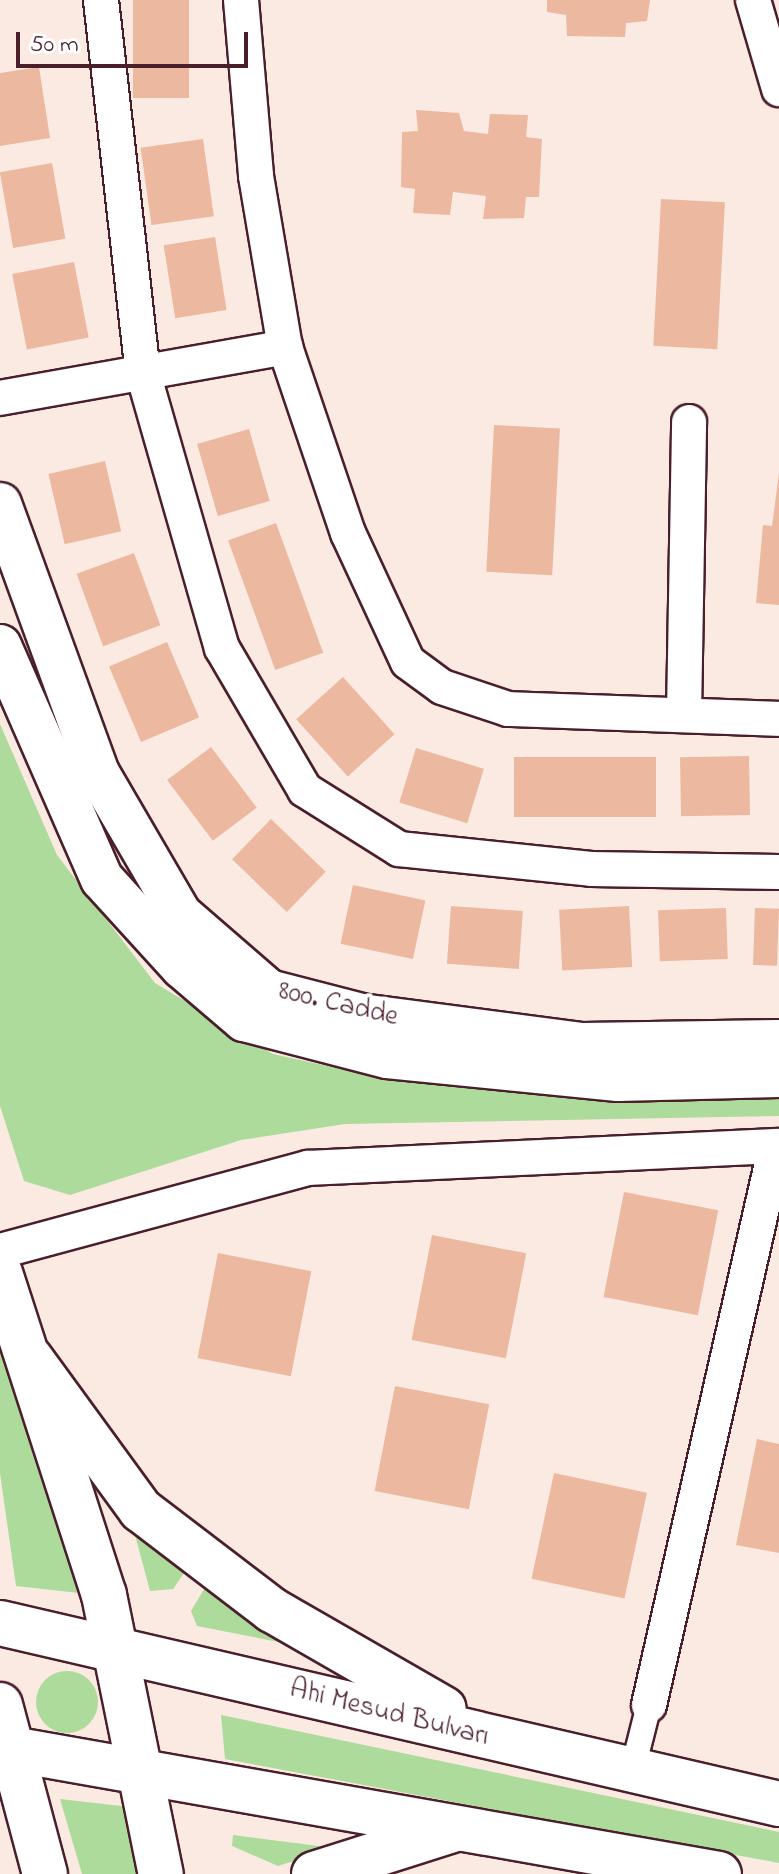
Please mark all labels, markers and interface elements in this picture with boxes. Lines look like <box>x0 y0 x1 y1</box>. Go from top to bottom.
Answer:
scale bar <box>20 16 252 66</box>
text: 50 m <box>30 28 79 63</box>
street label: 800. Cadde <box>275 975 401 1035</box>
street label: Ahi Mesud Bulvarı <box>286 1673 492 1755</box>

